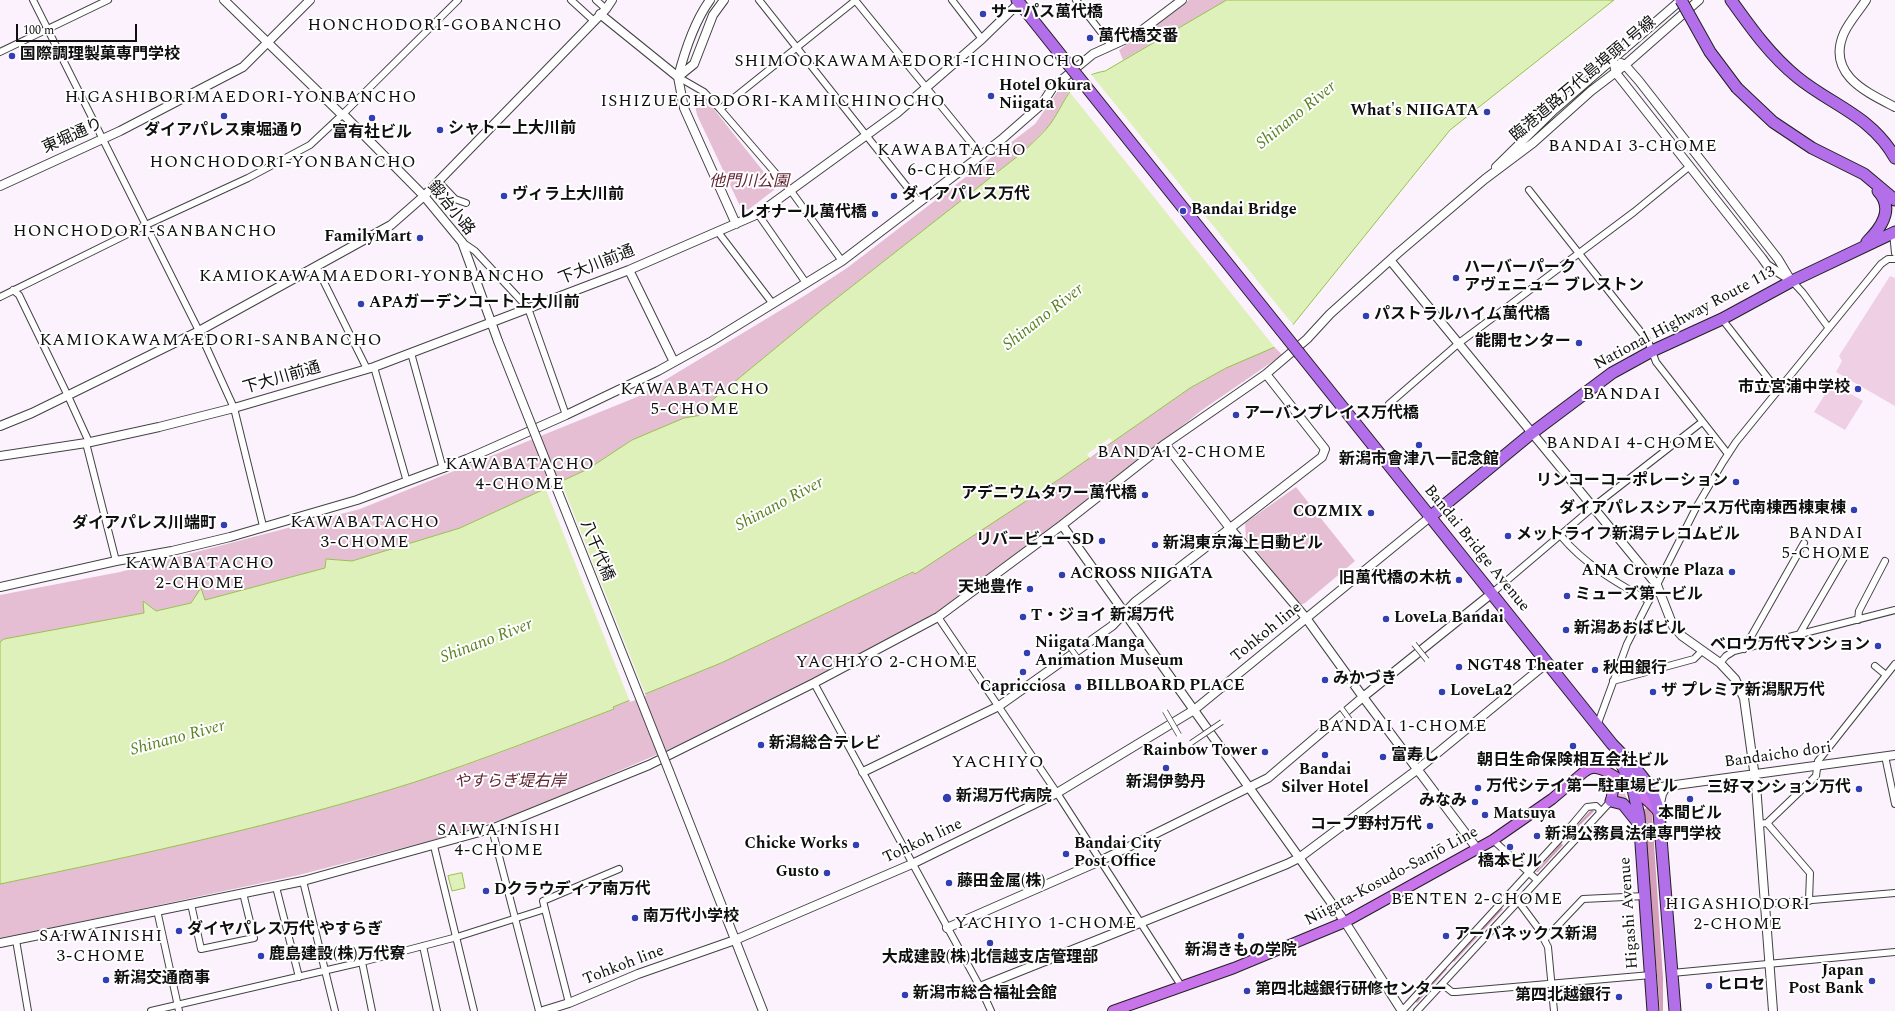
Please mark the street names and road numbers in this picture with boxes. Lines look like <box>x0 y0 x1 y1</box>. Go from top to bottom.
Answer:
street label: 臨港道路万代島埠頭1号線 <box>1507 14 1661 146</box>
street label: 東堀通り <box>40 115 106 159</box>
street label: 鍛冶小路 <box>422 178 478 240</box>
street label: 下大川前通 <box>556 242 638 290</box>
street label: National Highway Route 113 <box>1591 263 1779 375</box>
street label: 下大川前通 <box>241 359 323 399</box>
street label: Bandai Bridge Avenue <box>1419 482 1533 616</box>
street label: 八千代橋 <box>575 518 617 584</box>
street label: Tohkoh line <box>1228 599 1306 667</box>
street label: Bandaicho dori <box>1723 739 1833 773</box>
street label: Tohkoh line <box>880 815 966 869</box>
street label: Niigata-Kosudo-Sanjō Line <box>1302 823 1482 931</box>
street label: Higashi Avenue <box>1617 856 1643 970</box>
street label: Tohkoh line <box>581 942 667 990</box>

